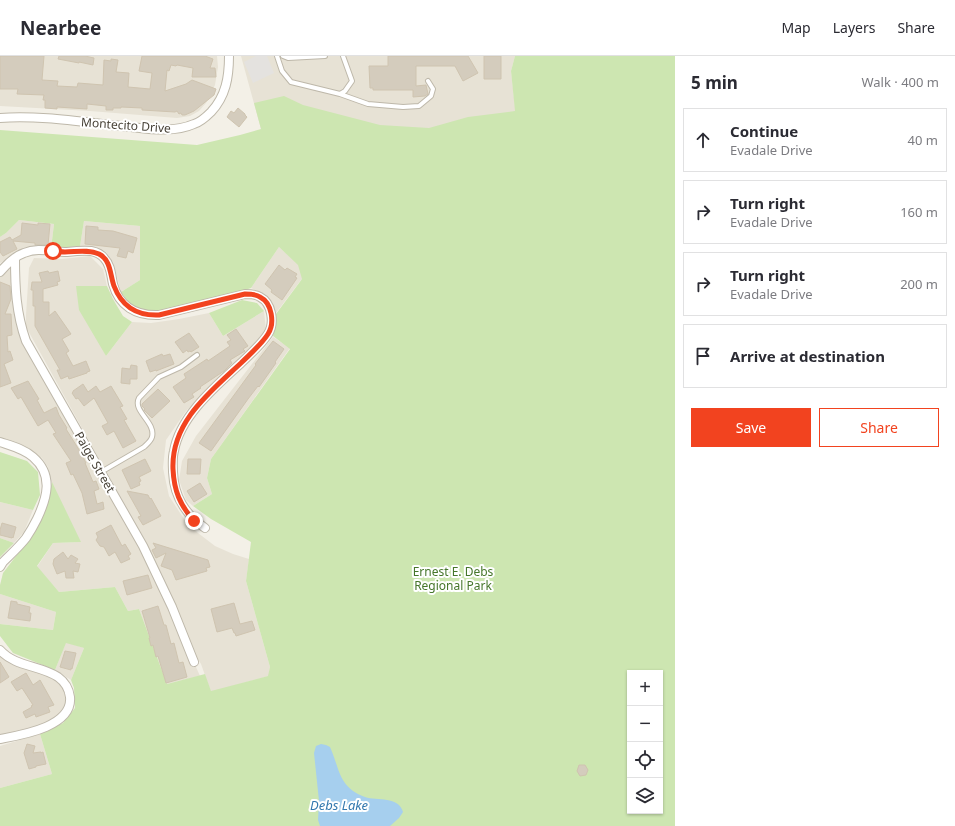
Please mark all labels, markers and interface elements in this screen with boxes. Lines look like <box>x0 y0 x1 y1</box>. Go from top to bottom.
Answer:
text: Nearbee <box>20 15 101 41</box>
text: Map <box>782 18 811 37</box>
text: Layers <box>833 18 875 37</box>
text: Share <box>897 18 935 37</box>
text: 5 min <box>691 71 738 94</box>
text: Walk · 400 m <box>861 73 939 91</box>
street label: Montecito Drive <box>81 113 172 137</box>
text: Continue <box>730 121 798 141</box>
icon: ahead <box>692 129 714 151</box>
text: 40 m <box>908 131 938 149</box>
text: Evadale Drive <box>730 141 813 159</box>
text: Turn right <box>730 193 805 213</box>
icon: right <box>692 201 714 223</box>
text: 160 m <box>900 203 938 221</box>
text: Evadale Drive <box>730 213 813 231</box>
route start <box>44 242 62 260</box>
text: Turn right <box>730 265 805 285</box>
icon: right <box>692 273 714 295</box>
text: 200 m <box>900 275 938 293</box>
text: Evadale Drive <box>730 285 813 303</box>
icon: arrive <box>692 345 714 367</box>
text: Arrive at destination <box>730 346 885 366</box>
button: Save <box>691 408 811 447</box>
button: Share <box>819 408 939 447</box>
street label: Paige Street <box>71 428 120 496</box>
route end <box>185 512 203 530</box>
park label: Ernest E. Debs Regional Park <box>413 563 494 594</box>
map controls <box>627 670 663 814</box>
button: + <box>627 670 663 706</box>
button: − <box>627 706 663 742</box>
button: locate <box>627 742 663 778</box>
button: layers <box>627 778 663 814</box>
water label: Debs Lake <box>310 796 368 814</box>

